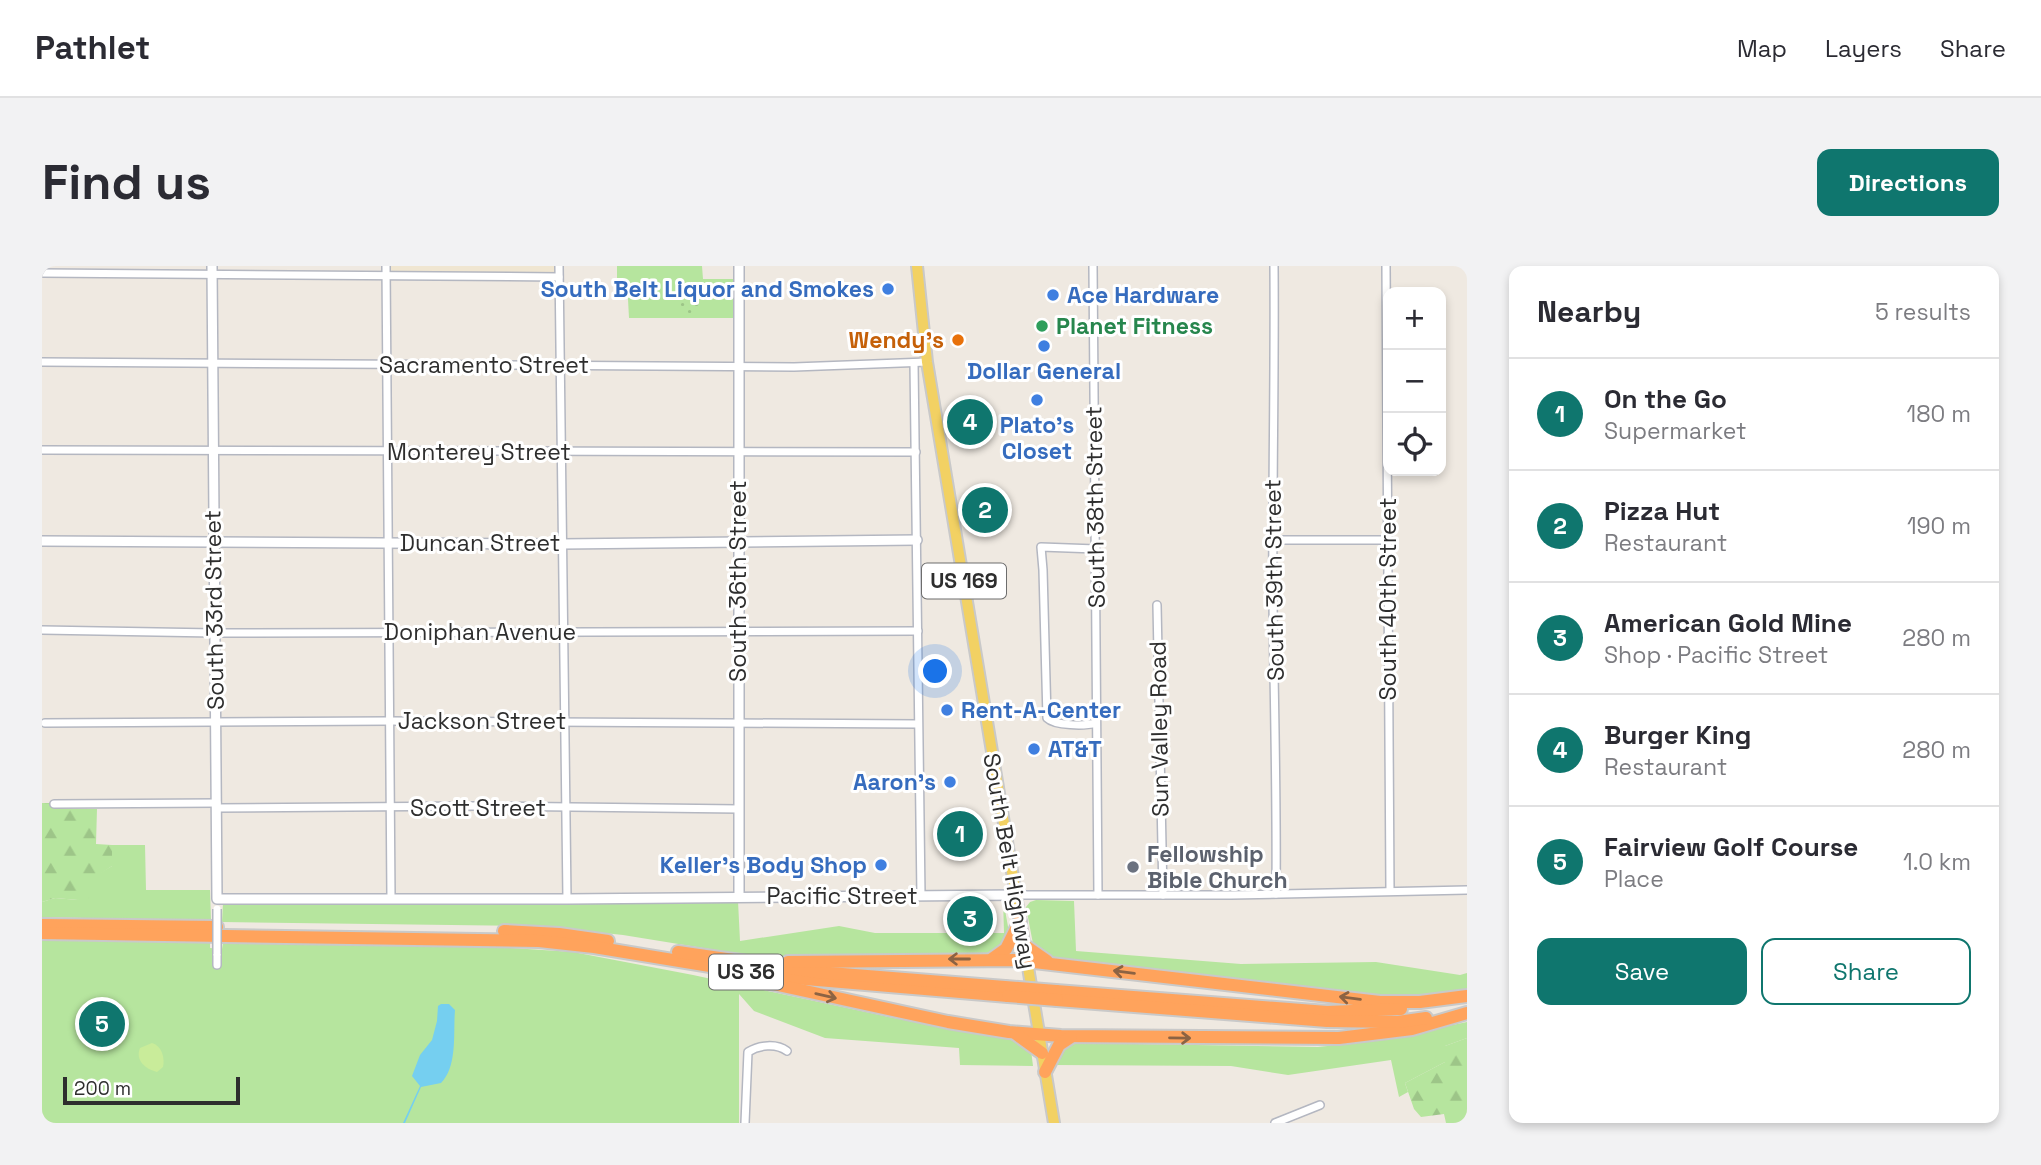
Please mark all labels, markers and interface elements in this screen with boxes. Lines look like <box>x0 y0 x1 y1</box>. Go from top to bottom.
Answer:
text: Pathlet <box>35 27 150 69</box>
text: Map <box>1737 33 1787 64</box>
text: Layers <box>1825 33 1902 64</box>
text: Share <box>1940 33 2006 64</box>
button: Directions <box>1817 149 1999 216</box>
text: Find us <box>42 151 211 213</box>
place label: South Belt Liquor and Smokes <box>541 274 874 304</box>
place label: Ace Hardware <box>1067 280 1219 310</box>
marker: South Belt Liquor and Smokes <box>880 281 896 297</box>
marker: Ace Hardware <box>1045 287 1061 303</box>
map controls <box>1383 287 1446 476</box>
button: + <box>1383 287 1446 350</box>
text: Nearby <box>1537 292 1641 331</box>
text: 5 results <box>1875 297 1971 327</box>
place label: Planet Fitness <box>1056 311 1213 341</box>
marker: Planet Fitness <box>1034 318 1050 334</box>
place label: Wendy's <box>849 325 944 355</box>
marker: Wendy's <box>950 332 966 348</box>
marker: Dollar General <box>1036 338 1052 354</box>
street label: Sacramento Street <box>379 350 589 380</box>
button: − <box>1383 350 1446 413</box>
place label: Dollar General <box>967 356 1121 386</box>
text: On the Go <box>1604 382 1727 416</box>
marker: Plato's Closet <box>1029 392 1045 408</box>
pin: 4 <box>947 396 993 448</box>
text: 1 <box>1555 399 1565 429</box>
text: 180 m <box>1907 399 1971 429</box>
street label: South 38th Street <box>1078 406 1112 608</box>
place label: Plato's Closet <box>1000 410 1074 466</box>
button: locate <box>1383 413 1446 476</box>
text: Supermarket <box>1604 416 1746 446</box>
street label: Monterey Street <box>387 437 571 467</box>
street label: South 39th Street <box>1257 479 1291 681</box>
street label: South 36th Street <box>723 480 753 682</box>
pin: 2 <box>962 484 1008 536</box>
text: Pizza Hut <box>1604 494 1720 528</box>
street label: South 40th Street <box>1373 498 1403 700</box>
street label: South 33rd Street <box>197 510 231 710</box>
text: 2 <box>1553 511 1567 541</box>
text: 190 m <box>1907 511 1971 541</box>
street label: Duncan Street <box>400 528 560 558</box>
text: Restaurant <box>1604 528 1727 558</box>
road number: US 169 <box>922 564 1006 598</box>
text: American Gold Mine <box>1604 606 1852 640</box>
street label: Doniphan Avenue <box>384 617 576 647</box>
text: 3 <box>1553 623 1567 653</box>
text: 280 m <box>1902 623 1971 653</box>
text: Shop · Pacific Street <box>1604 640 1828 670</box>
street label: Sun Valley Road <box>1142 641 1176 817</box>
your location <box>918 654 952 688</box>
place label: Rent-A-Center <box>961 695 1121 725</box>
marker: Rent-A-Center <box>939 702 955 718</box>
street label: Jackson Street <box>398 706 566 736</box>
text: Burger King <box>1604 718 1751 752</box>
place label: AT&T <box>1048 734 1102 764</box>
text: 4 <box>1553 735 1567 765</box>
text: 280 m <box>1902 735 1971 765</box>
marker: AT&T <box>1026 741 1042 757</box>
street label: South Belt Highway <box>976 751 1044 971</box>
text: Restaurant <box>1604 752 1727 782</box>
place label: Aaron's <box>853 767 936 797</box>
marker: Aaron's <box>942 774 958 790</box>
street label: Scott Street <box>410 793 546 823</box>
pin: 1 <box>937 808 983 860</box>
text: Fairview Golf Course <box>1604 830 1858 864</box>
place label: Fellowship Bible Church <box>1147 839 1288 895</box>
text: 5 <box>1553 847 1567 877</box>
text: 1.0 km <box>1903 847 1971 877</box>
place label: Keller's Body Shop <box>660 850 867 880</box>
marker: Keller's Body Shop <box>873 857 889 873</box>
marker: Fellowship Bible Church <box>1125 859 1141 875</box>
text: Place <box>1604 864 1664 894</box>
street label: Pacific Street <box>766 881 918 911</box>
pin: 3 <box>947 893 993 945</box>
button: Save <box>1537 938 1747 1005</box>
button: Share <box>1761 938 1971 1005</box>
one-way arrow <box>947 952 970 966</box>
road number: US 36 <box>709 954 783 990</box>
one-way arrow <box>1114 965 1136 978</box>
one-way arrow <box>814 990 837 1003</box>
one-way arrow <box>1339 992 1362 1005</box>
pin: 5 <box>79 998 125 1050</box>
one-way arrow <box>1169 1031 1192 1045</box>
scale bar <box>63 1074 240 1106</box>
text: 200 m <box>74 1076 131 1101</box>

